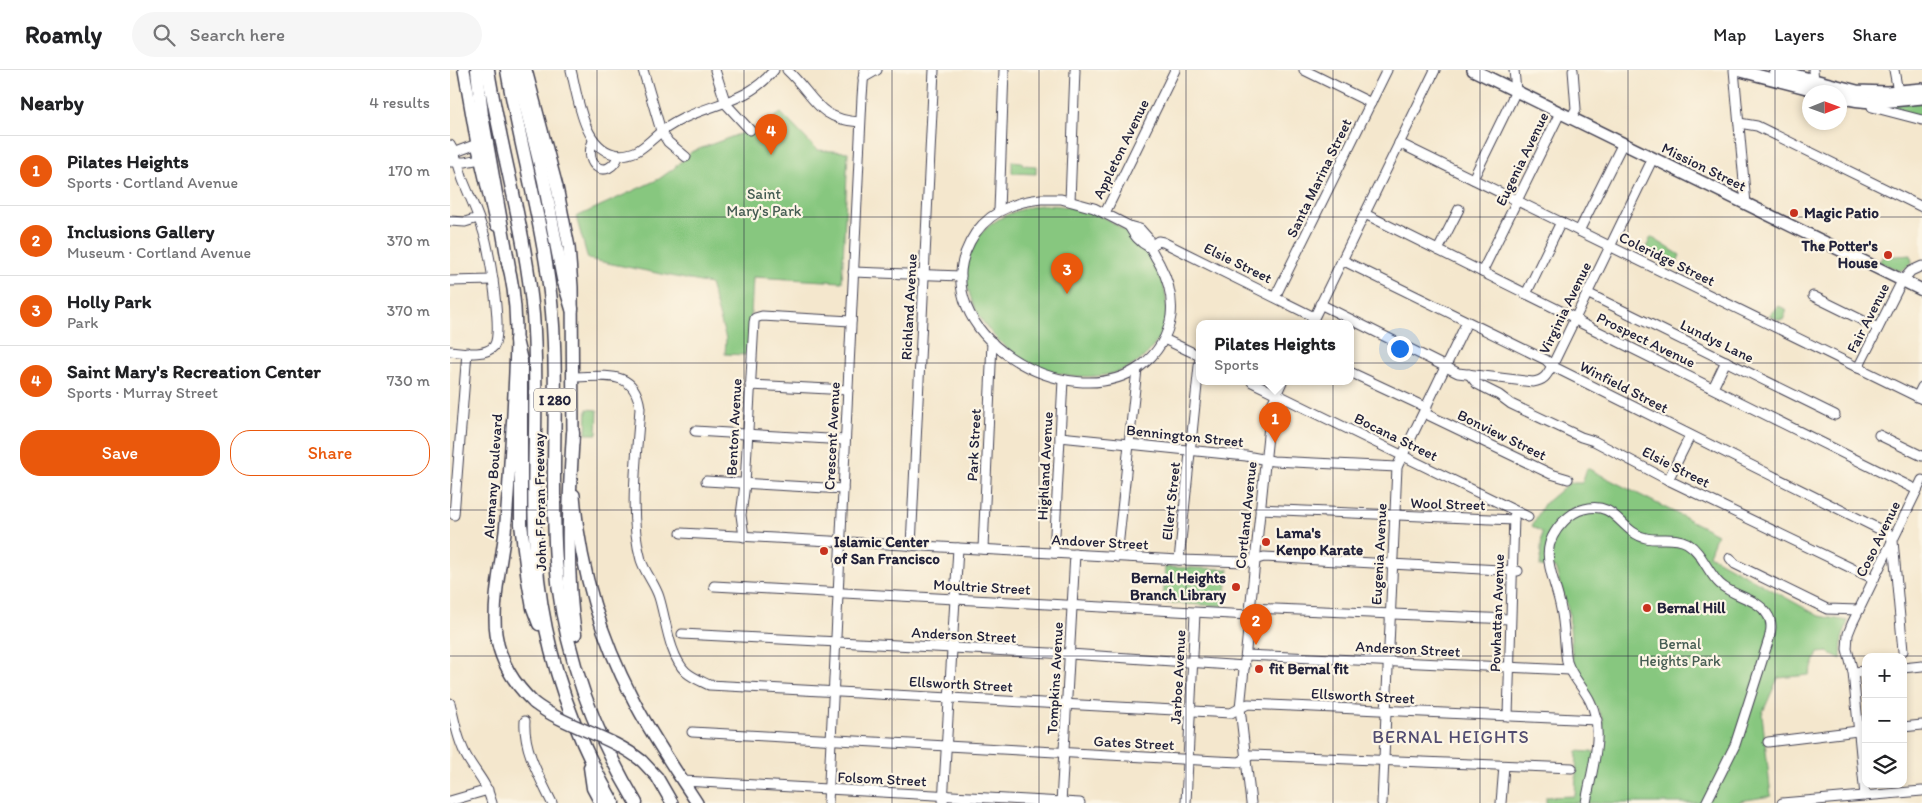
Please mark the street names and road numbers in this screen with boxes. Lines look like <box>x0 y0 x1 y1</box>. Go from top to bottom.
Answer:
street label: Appleton Avenue <box>1089 96 1153 202</box>
street label: Eugenia Avenue <box>1492 109 1552 209</box>
street label: Santa Marina Street <box>1282 115 1356 240</box>
street label: Mission Street <box>1659 139 1750 195</box>
street label: Coleridge Street <box>1616 228 1718 290</box>
street label: Elsie Street <box>1201 239 1275 287</box>
street label: Richland Avenue <box>897 253 921 361</box>
street label: Virginia Avenue <box>1535 259 1595 357</box>
street label: Fair Avenue <box>1843 280 1893 356</box>
street label: Prospect Avenue <box>1594 308 1698 372</box>
street label: Lundys Lane <box>1677 315 1757 367</box>
street label: Winfield Street <box>1577 357 1672 417</box>
street label: Benton Avenue <box>722 378 746 476</box>
street label: Crescent Avenue <box>820 381 844 491</box>
road number: I 280 <box>534 388 576 412</box>
street label: Bonview Street <box>1454 406 1550 465</box>
street label: Park Street <box>963 408 985 482</box>
street label: Bocana Street <box>1351 409 1441 465</box>
street label: Highland Avenue <box>1033 411 1057 521</box>
street label: Alemany Boulevard <box>480 413 506 539</box>
street label: Bennington Street <box>1125 421 1245 451</box>
street label: John F Foran Freeway <box>530 433 550 571</box>
street label: Elsie Street <box>1639 442 1713 492</box>
street label: Cortland Avenue <box>1231 460 1261 570</box>
street label: Ellert Street <box>1158 461 1184 541</box>
street label: Wool Street <box>1410 494 1486 514</box>
street label: Coso Avenue <box>1852 498 1904 580</box>
street label: Eugenia Avenue <box>1367 503 1391 605</box>
street label: Andover Street <box>1051 530 1149 554</box>
street label: Powhattan Avenue <box>1486 554 1508 672</box>
street label: Moultrie Street <box>933 575 1032 599</box>
street label: Tompkins Avenue <box>1043 621 1067 735</box>
street label: Anderson Street <box>911 623 1017 647</box>
street label: Jarboe Avenue <box>1167 629 1189 725</box>
street label: Anderson Street <box>1355 637 1461 661</box>
street label: Ellsworth Street <box>909 672 1014 696</box>
street label: Ellsworth Street <box>1311 684 1416 708</box>
street label: Gates Street <box>1093 732 1175 754</box>
street label: Folsom Street <box>837 768 927 790</box>

